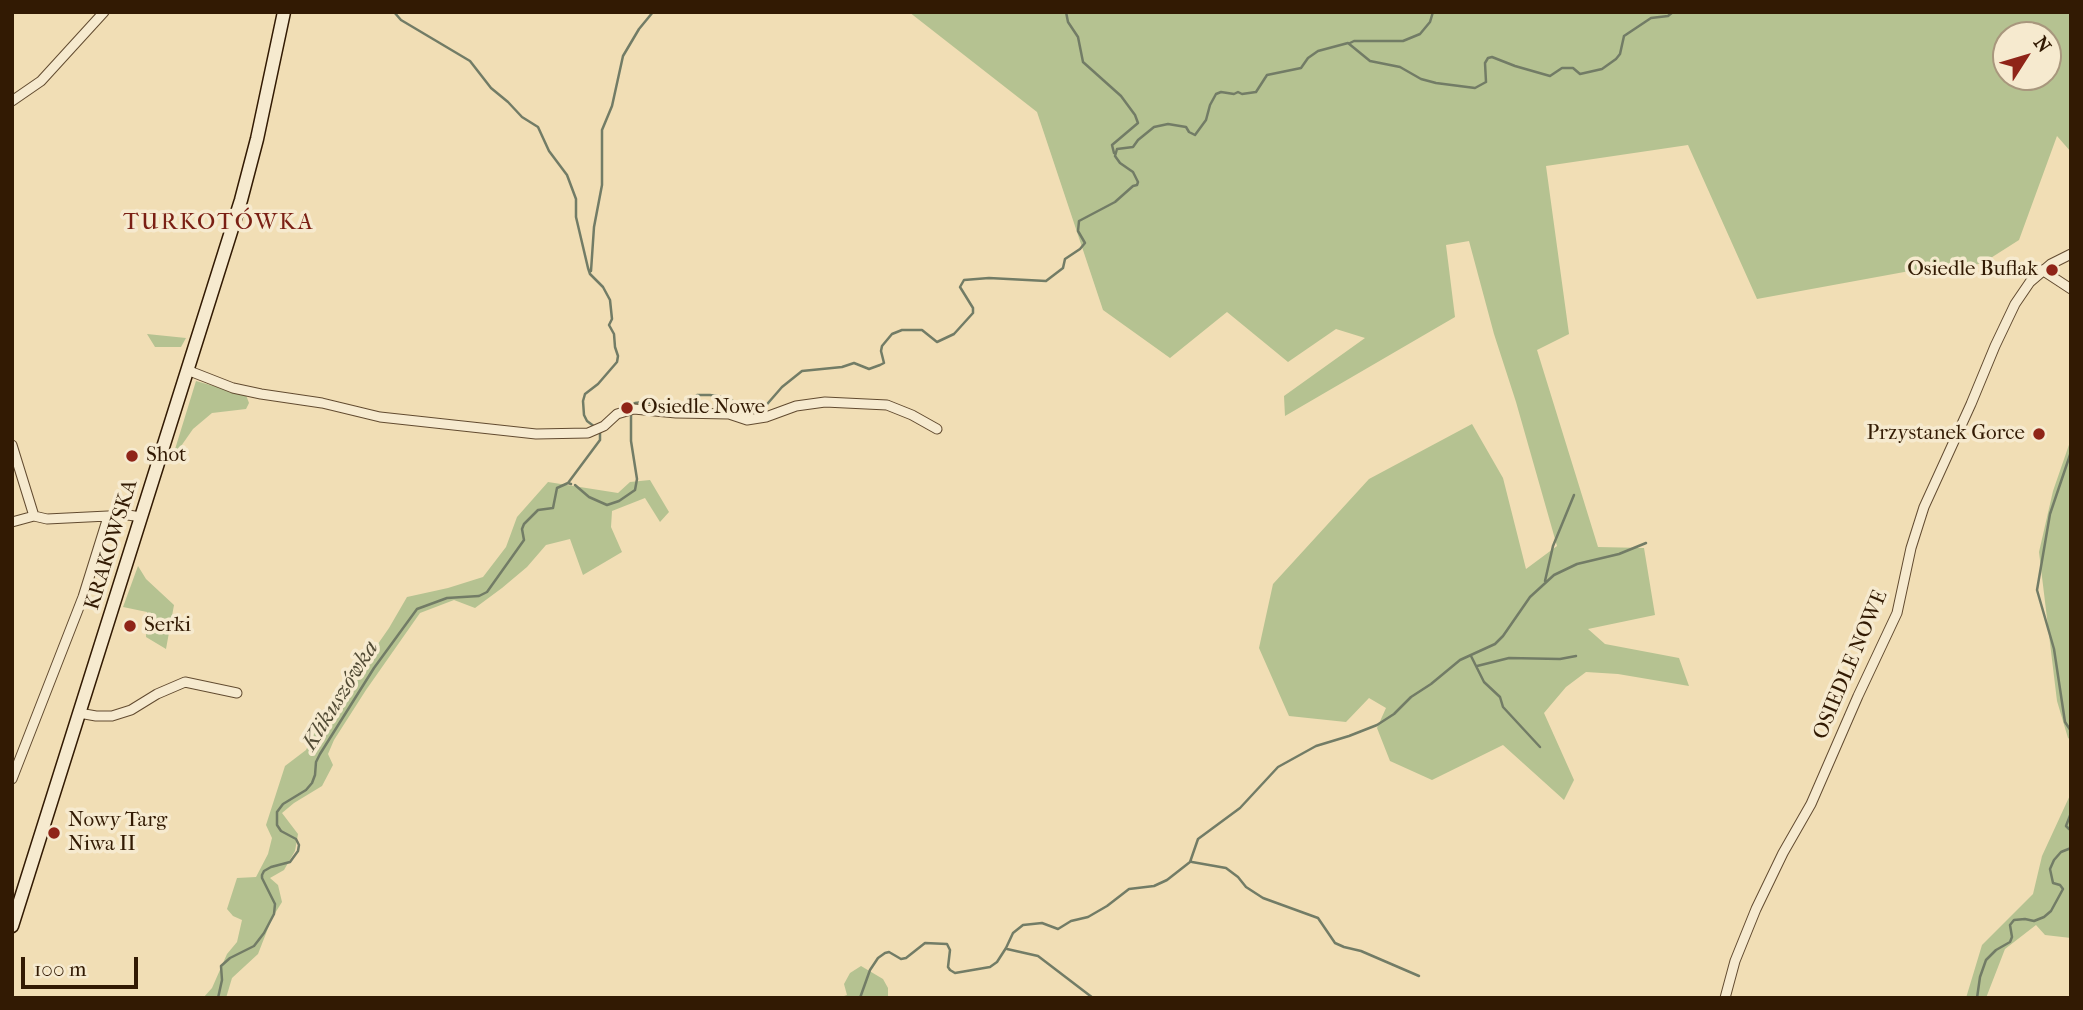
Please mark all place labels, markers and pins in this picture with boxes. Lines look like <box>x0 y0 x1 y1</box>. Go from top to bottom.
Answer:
place label: Osiedle Buflak <box>1907 257 2038 283</box>
marker: Osiedle Buflak <box>2044 262 2060 278</box>
place label: Osiedle Nowe <box>641 395 765 421</box>
marker: Osiedle Nowe <box>619 400 635 416</box>
place label: Przystanek Gorce <box>1866 421 2025 447</box>
marker: Przystanek Gorce <box>2031 426 2047 442</box>
place label: Shot <box>146 443 187 469</box>
marker: Shot <box>124 448 140 464</box>
place label: Serki <box>144 613 191 639</box>
marker: Serki <box>122 618 138 634</box>
place label: Nowy Targ Niwa II <box>68 808 167 858</box>
marker: Nowy Targ Niwa II <box>46 825 62 841</box>

